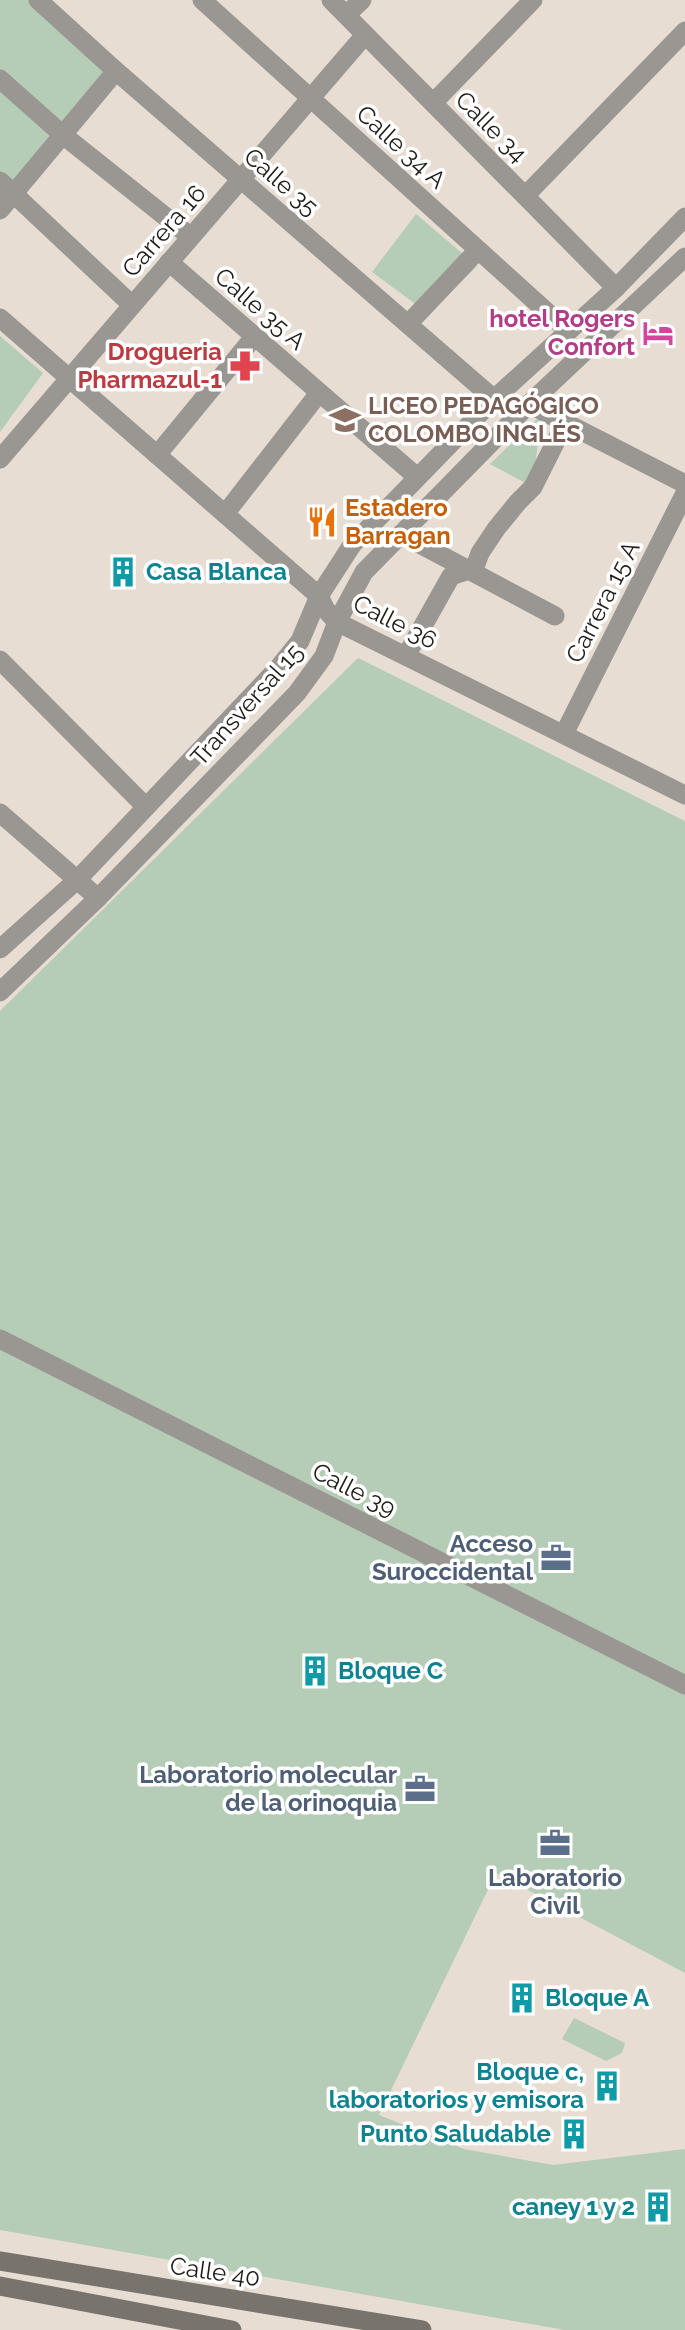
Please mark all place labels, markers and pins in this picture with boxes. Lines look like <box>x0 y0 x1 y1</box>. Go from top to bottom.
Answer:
place label: hotel Rogers Confort <box>489 304 635 361</box>
hotel icon: hotel Rogers Confort <box>641 316 675 350</box>
place label: Drogueria Pharmazul-1 <box>77 337 222 394</box>
pharmacy icon: Drogueria Pharmazul-1 <box>228 349 262 383</box>
place label: LICEO PEDAGÓGICO COLOMBO INGLÉS <box>368 391 599 448</box>
school or university icon: LICEO PEDAGÓGICO COLOMBO INGLÉS <box>328 403 362 437</box>
place label: Estadero Barragan <box>345 493 451 550</box>
restaurant icon: Estadero Barragan <box>305 505 339 539</box>
building icon: Casa Blanca <box>106 555 140 589</box>
place label: Casa Blanca <box>146 557 287 586</box>
place label: Acceso Suroccidental <box>372 1529 533 1586</box>
office icon: Acceso Suroccidental <box>539 1541 573 1575</box>
building icon: Bloque C <box>298 1654 332 1688</box>
place label: Bloque C <box>338 1656 444 1685</box>
place label: Laboratorio molecular de la orinoquia <box>139 1760 397 1817</box>
office icon: Laboratorio molecular de la orinoquia <box>403 1772 437 1806</box>
office icon: Laboratorio Civil <box>538 1826 572 1860</box>
place label: Laboratorio Civil <box>488 1863 622 1920</box>
building icon: Bloque A <box>505 1981 539 2015</box>
place label: Bloque A <box>545 1983 650 2012</box>
place label: Bloque c, laboratorios y emisora <box>329 2057 584 2114</box>
building icon: Bloque c, laboratorios y emisora <box>590 2069 624 2103</box>
building icon: Punto Saludable <box>557 2117 591 2151</box>
place label: Punto Saludable <box>360 2119 551 2148</box>
building icon: caney 1 y 2 <box>641 2190 675 2224</box>
place label: caney 1 y 2 <box>512 2192 635 2221</box>

